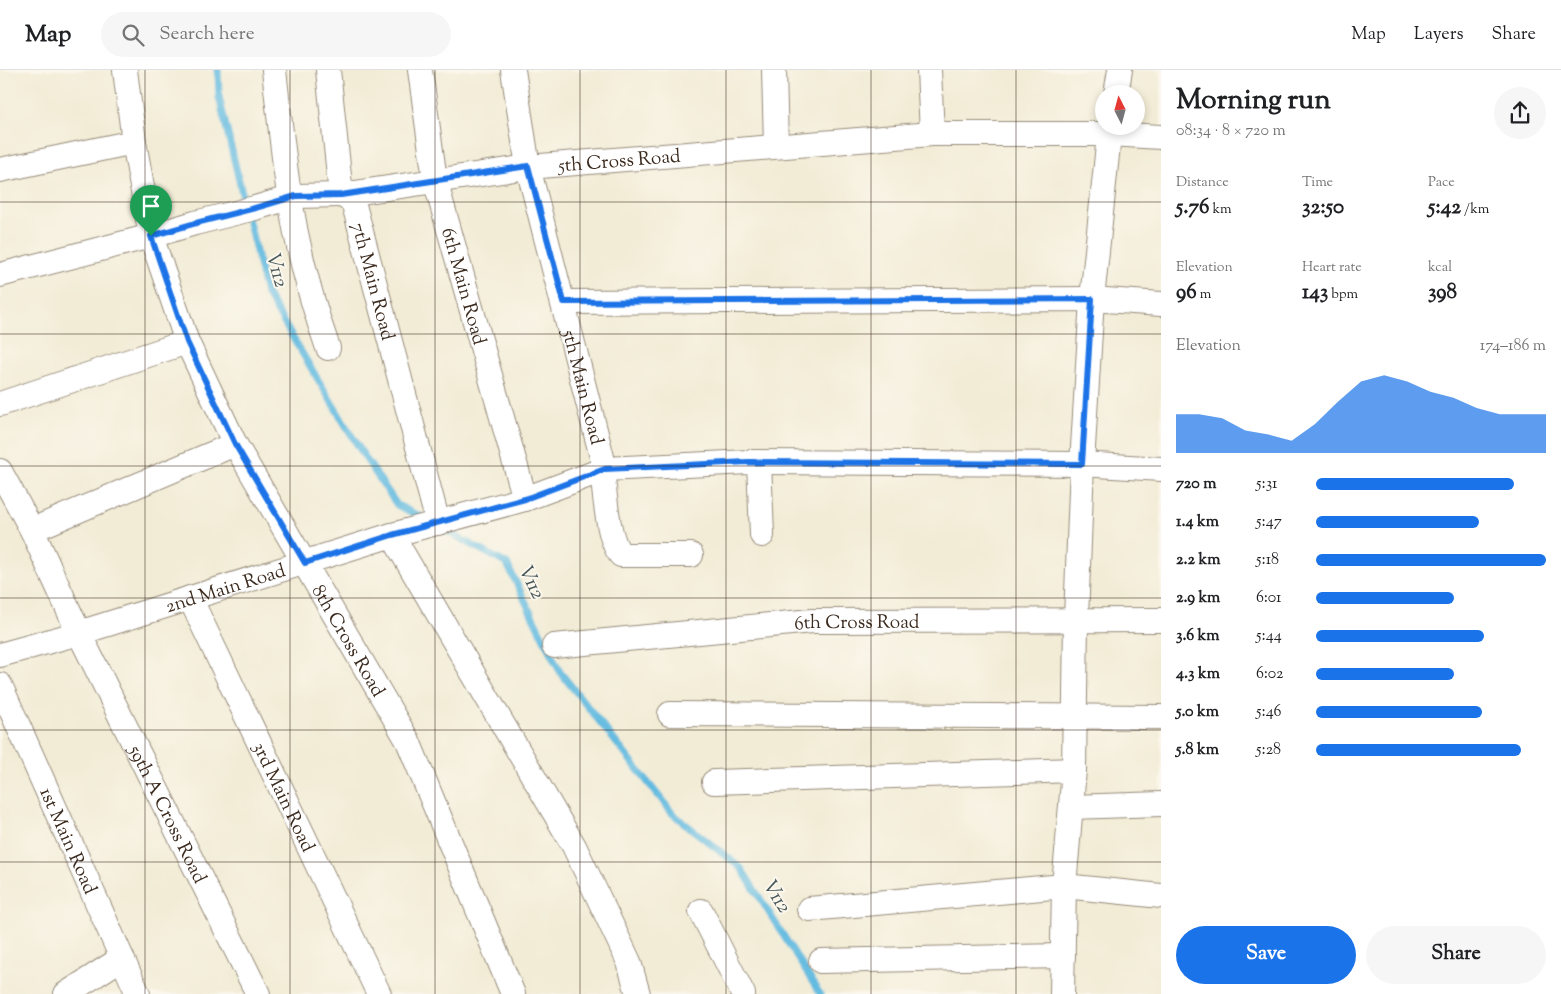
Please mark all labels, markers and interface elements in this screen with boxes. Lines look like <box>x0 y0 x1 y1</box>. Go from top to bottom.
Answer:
search box <box>101 12 451 57</box>
text: Map <box>25 18 71 52</box>
icon: search <box>119 21 147 49</box>
text: Search here <box>159 21 255 48</box>
text: Map <box>1351 22 1386 48</box>
text: Layers <box>1414 22 1464 48</box>
text: Share <box>1492 22 1536 48</box>
text: Morning run <box>1176 81 1331 121</box>
north arrow <box>1095 85 1145 135</box>
map controls <box>1095 85 1145 135</box>
button: share <box>1494 87 1546 139</box>
text: 08:34 · 8 × 720 m <box>1176 120 1286 143</box>
street label: 5th Cross Road <box>556 144 682 181</box>
text: Distance <box>1176 173 1229 193</box>
text: Time <box>1302 173 1333 193</box>
text: Pace <box>1428 173 1455 193</box>
pin <box>130 185 172 236</box>
icon: arrive <box>137 192 165 220</box>
text: 5.76 <box>1176 193 1209 223</box>
text: 32:50 <box>1302 193 1344 223</box>
text: 5:42 <box>1428 193 1461 223</box>
text: km <box>1209 200 1232 220</box>
text: /km <box>1461 200 1489 220</box>
street label: 7th Main Road <box>343 220 400 344</box>
street label: 6th Main Road <box>433 225 492 349</box>
water label: V112 <box>257 251 294 291</box>
text: Elevation <box>1176 258 1233 278</box>
text: Heart rate <box>1302 258 1362 278</box>
text: kcal <box>1428 258 1452 278</box>
text: 96 <box>1176 278 1197 308</box>
text: 143 <box>1302 278 1328 308</box>
text: 398 <box>1428 278 1457 308</box>
text: m <box>1197 285 1211 305</box>
text: bpm <box>1328 285 1358 305</box>
street label: 5th Main Road <box>554 326 609 448</box>
text: Elevation <box>1176 335 1241 358</box>
text: 174–186 m <box>1480 335 1546 358</box>
text: 720 m <box>1176 473 1216 496</box>
text: 5:31 <box>1256 473 1278 496</box>
text: 1.4 km <box>1176 511 1219 534</box>
text: 5:47 <box>1256 511 1282 534</box>
text: 2.2 km <box>1176 549 1220 572</box>
text: 5:18 <box>1256 549 1279 572</box>
street label: 2nd Main Road <box>162 558 289 621</box>
water label: V112 <box>510 562 551 605</box>
street label: 8th Cross Road <box>304 581 391 703</box>
text: 2.9 km <box>1176 587 1220 610</box>
text: 6:01 <box>1256 587 1282 610</box>
street label: 6th Cross Road <box>793 610 920 639</box>
text: 3.6 km <box>1176 625 1220 648</box>
text: 5:44 <box>1256 625 1282 648</box>
text: 4.3 km <box>1176 663 1220 686</box>
text: 6:02 <box>1256 663 1284 686</box>
text: 5.0 km <box>1176 701 1219 724</box>
text: 5:46 <box>1256 701 1282 724</box>
street label: 3rd Main Road <box>245 738 320 857</box>
text: 5.8 km <box>1176 739 1219 762</box>
text: 5:28 <box>1256 739 1281 762</box>
street label: 59th A Cross Road <box>120 740 212 889</box>
street label: 1st Main Road <box>31 784 103 899</box>
water label: V112 <box>755 875 797 919</box>
button: Save <box>1176 926 1356 984</box>
button: Share <box>1366 926 1546 984</box>

